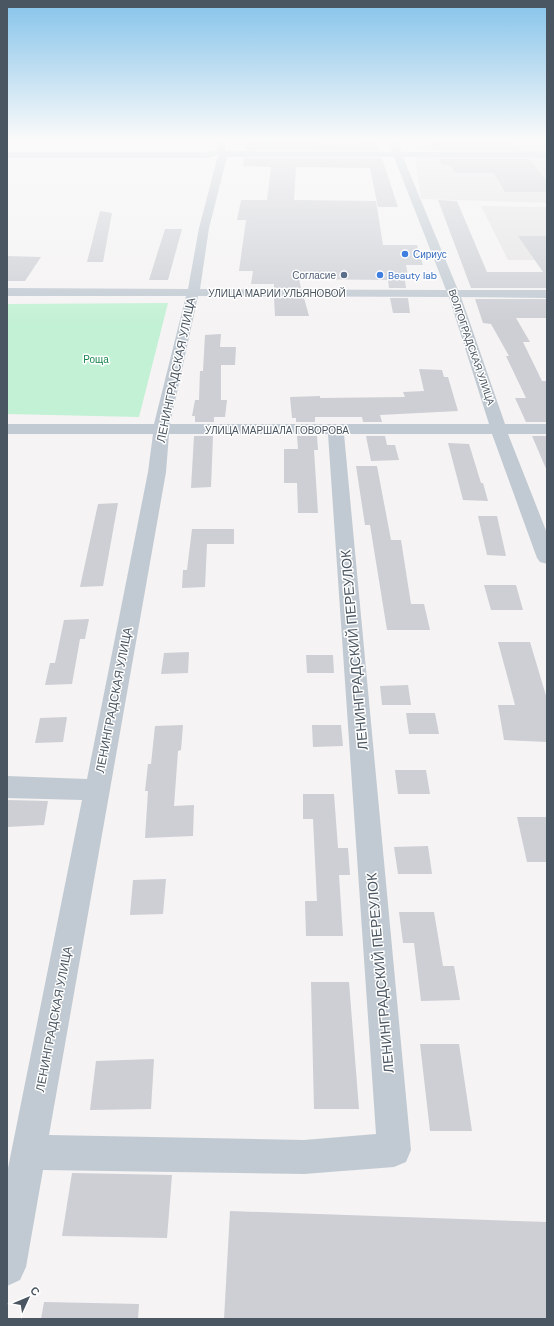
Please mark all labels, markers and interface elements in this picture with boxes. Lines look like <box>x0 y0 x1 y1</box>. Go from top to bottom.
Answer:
place label: Сириус <box>413 248 447 261</box>
marker: Сириус <box>400 249 410 259</box>
place label: Согласие <box>292 269 336 282</box>
place label: Beauty lab <box>388 269 437 282</box>
marker: Согласие <box>339 270 349 280</box>
marker: Beauty lab <box>375 270 385 280</box>
street label: УЛИЦА МАРИИ УЛЬЯНОВОЙ <box>208 287 346 300</box>
street label: ВОЛГОГРАДСКАЯ УЛИЦА <box>446 287 498 407</box>
street label: ЛЕНИНГРАДСКАЯ УЛИЦА <box>153 296 199 444</box>
park label: Роща <box>83 353 109 366</box>
street label: УЛИЦА МАРШАЛА ГОВОРОВА <box>205 424 349 437</box>
street label: ЛЕНИНГРАДСКИЙ ПЕРЕУЛОК <box>336 548 372 751</box>
street label: ЛЕНИНГРАДСКАЯ УЛИЦА <box>92 626 136 774</box>
street label: ЛЕНИНГРАДСКИЙ ПЕРЕУЛОК <box>362 871 398 1074</box>
street label: ЛЕНИНГРАДСКАЯ УЛИЦА <box>32 945 76 1093</box>
north arrow <box>8 1278 48 1318</box>
text: С <box>27 1283 43 1299</box>

